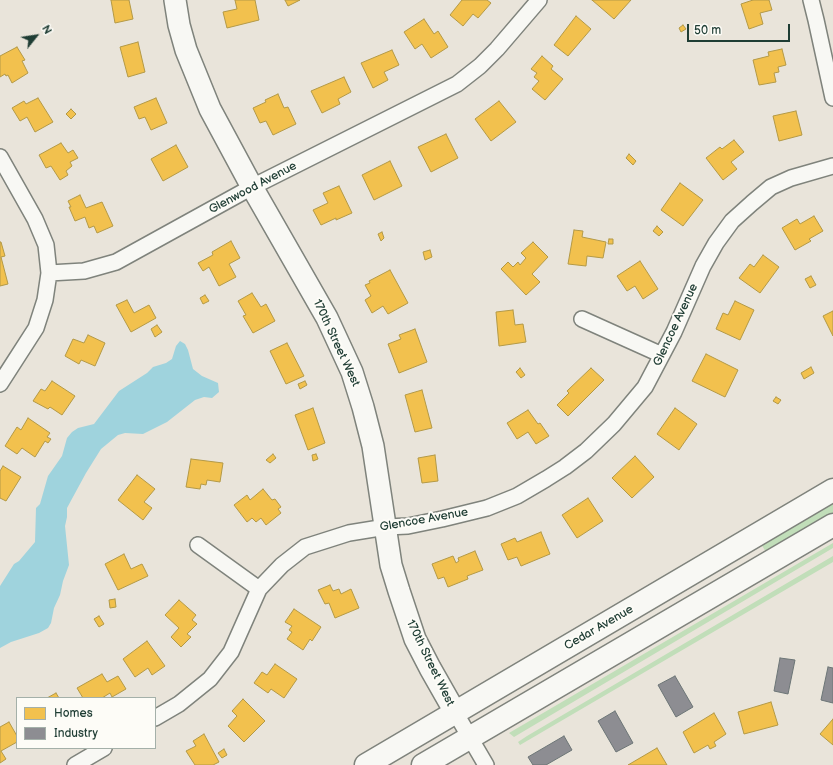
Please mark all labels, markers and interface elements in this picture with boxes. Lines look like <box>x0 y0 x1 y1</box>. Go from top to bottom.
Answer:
north arrow <box>16 16 56 56</box>
scale bar <box>689 16 792 42</box>
text: N <box>39 23 55 37</box>
text: 50 m <box>694 23 721 38</box>
street label: Glenwood Avenue <box>207 159 299 217</box>
street label: Glencoe Avenue <box>651 281 701 369</box>
street label: 170th Street West <box>310 297 362 389</box>
street label: Glencoe Avenue <box>379 505 469 535</box>
street label: Cedar Avenue <box>562 602 636 654</box>
street label: 170th Street West <box>403 617 457 709</box>
legend <box>16 697 156 749</box>
text: Homes <box>54 706 93 721</box>
text: Industry <box>54 726 98 741</box>

